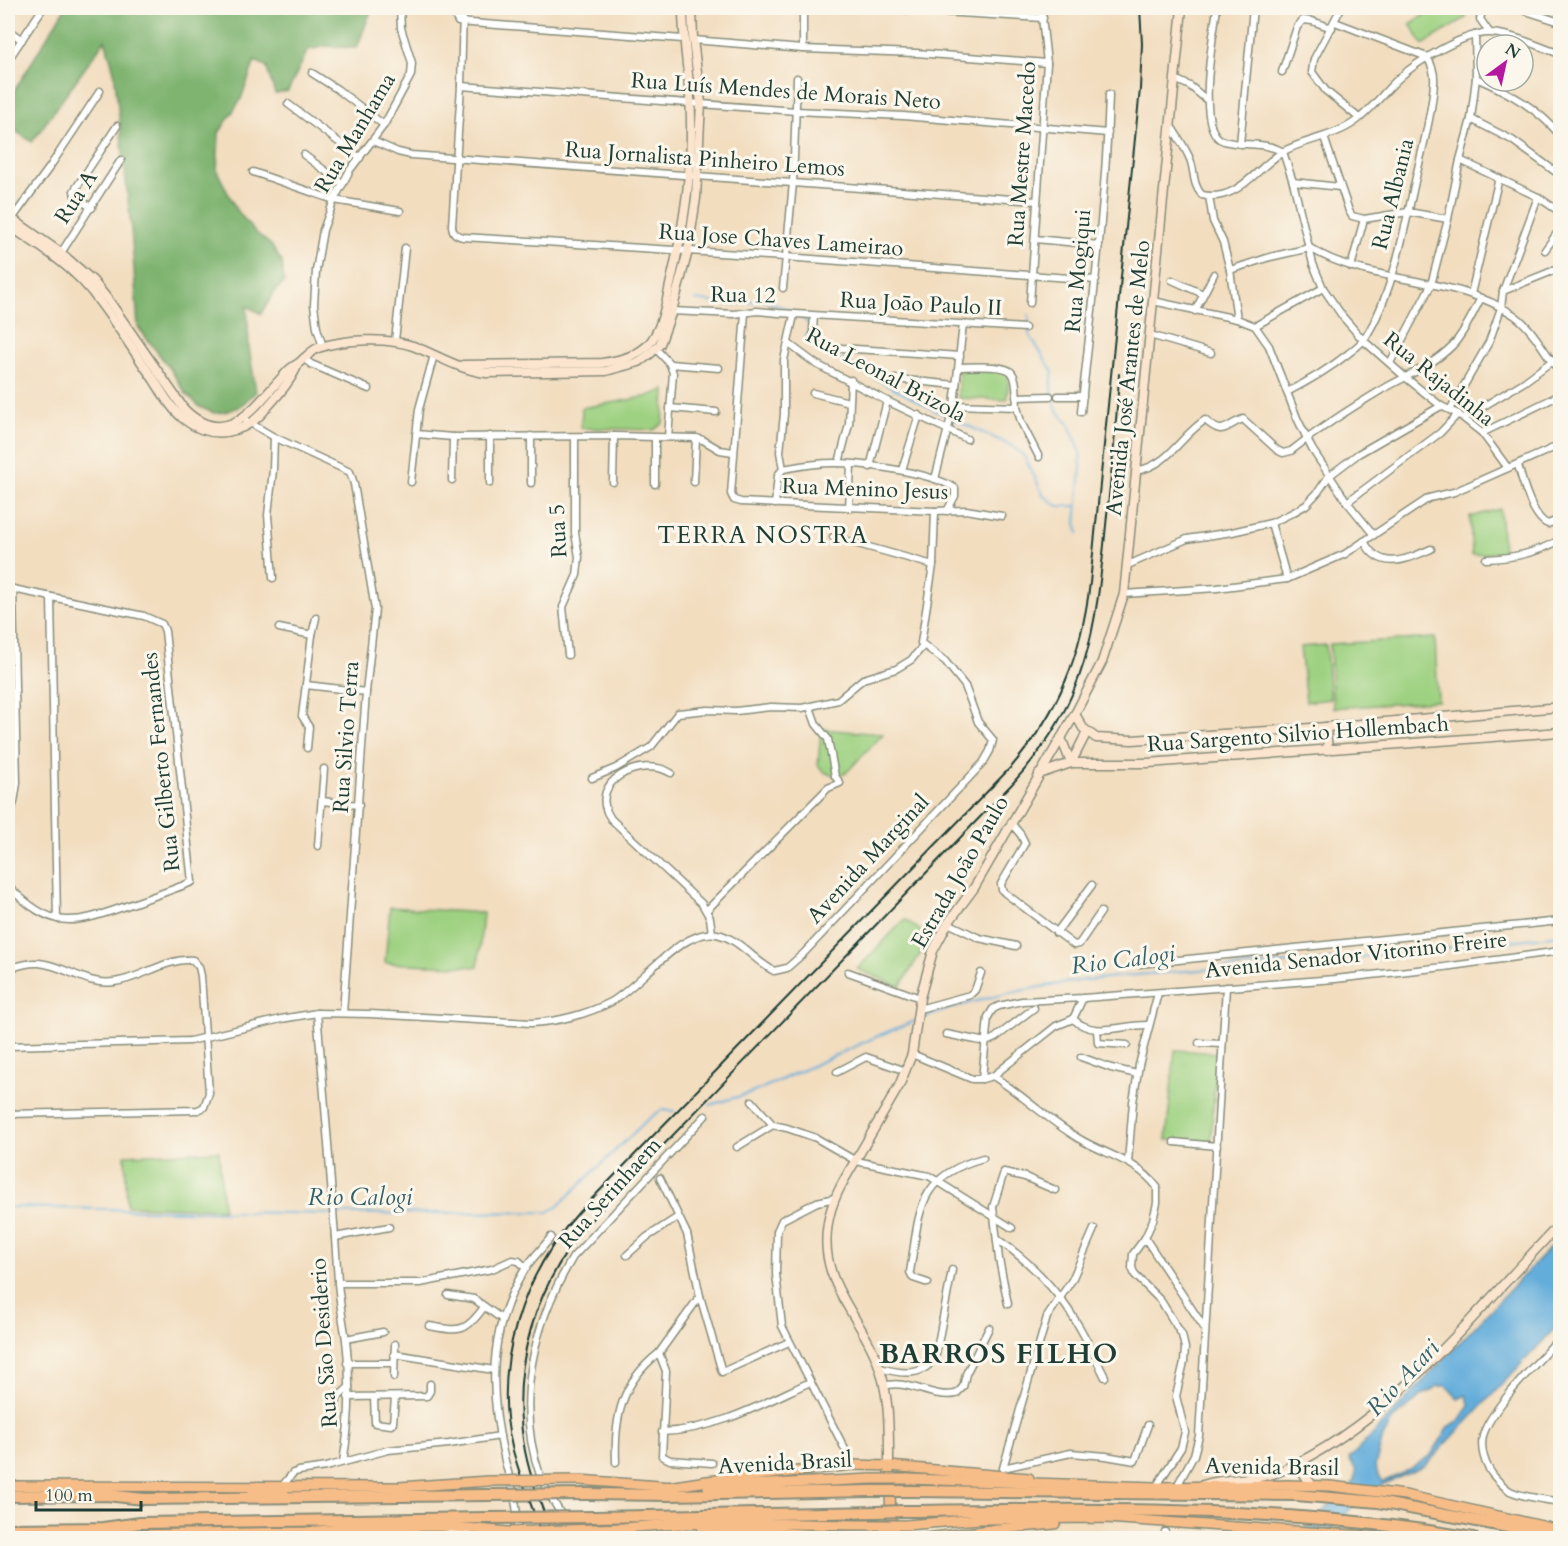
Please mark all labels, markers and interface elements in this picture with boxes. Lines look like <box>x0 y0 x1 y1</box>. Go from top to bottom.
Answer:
north arrow <box>1475 33 1535 93</box>
text: N <box>1501 38 1525 64</box>
street label: Rua Mestre Macedo <box>1001 60 1043 248</box>
street label: Rua Luís Mendes de Morais Neto <box>630 65 942 117</box>
street label: Rua Manhama <box>307 67 403 199</box>
street label: Rua Jornalista Pinheiro Lemos <box>564 134 846 184</box>
street label: Rua Albania <box>1365 135 1421 253</box>
street label: Rua A <box>48 164 105 230</box>
street label: Rua Mogiqui <box>1058 208 1098 334</box>
street label: Rua Jose Chaves Lameirao <box>658 216 904 264</box>
street label: Avenida José Arantes de Melo <box>1099 239 1157 517</box>
street label: Rua 12 <box>710 279 776 311</box>
street label: Rua Joāo Paulo II <box>839 285 1003 323</box>
street label: Rua Leonal Brizola <box>801 320 972 430</box>
street label: Rua Rajadinha <box>1377 325 1501 433</box>
street label: Rua Menino Jesus <box>781 471 949 507</box>
street label: Rua 5 <box>542 503 574 559</box>
district label: TERRA NOSTRA <box>657 519 869 552</box>
street label: Rua Gilberto Fernandes <box>135 651 187 873</box>
street label: Rua Silvio Terra <box>326 659 366 814</box>
street label: Rua Sargento Silvio Hollembach <box>1146 708 1450 760</box>
street label: Avenida Marginal <box>800 787 936 930</box>
street label: Estrada João Paulo <box>904 790 1016 954</box>
street label: Avenida Senador Vitorino Freire <box>1203 924 1509 986</box>
water label: Rio Calogi <box>1069 937 1177 983</box>
street label: Rua Serinhaem <box>552 1130 668 1255</box>
water label: Rio Calogi <box>308 1181 413 1214</box>
street label: Rua Sāo Desiderio <box>303 1257 345 1429</box>
water label: Rio Acari <box>1359 1332 1447 1423</box>
district label: BARROS FILHO <box>879 1335 1119 1373</box>
street label: Avenida Brasil <box>717 1444 853 1481</box>
street label: Avenida Brasil <box>1205 1451 1340 1483</box>
scale bar <box>36 1474 141 1512</box>
text: 100 m <box>45 1483 93 1508</box>

